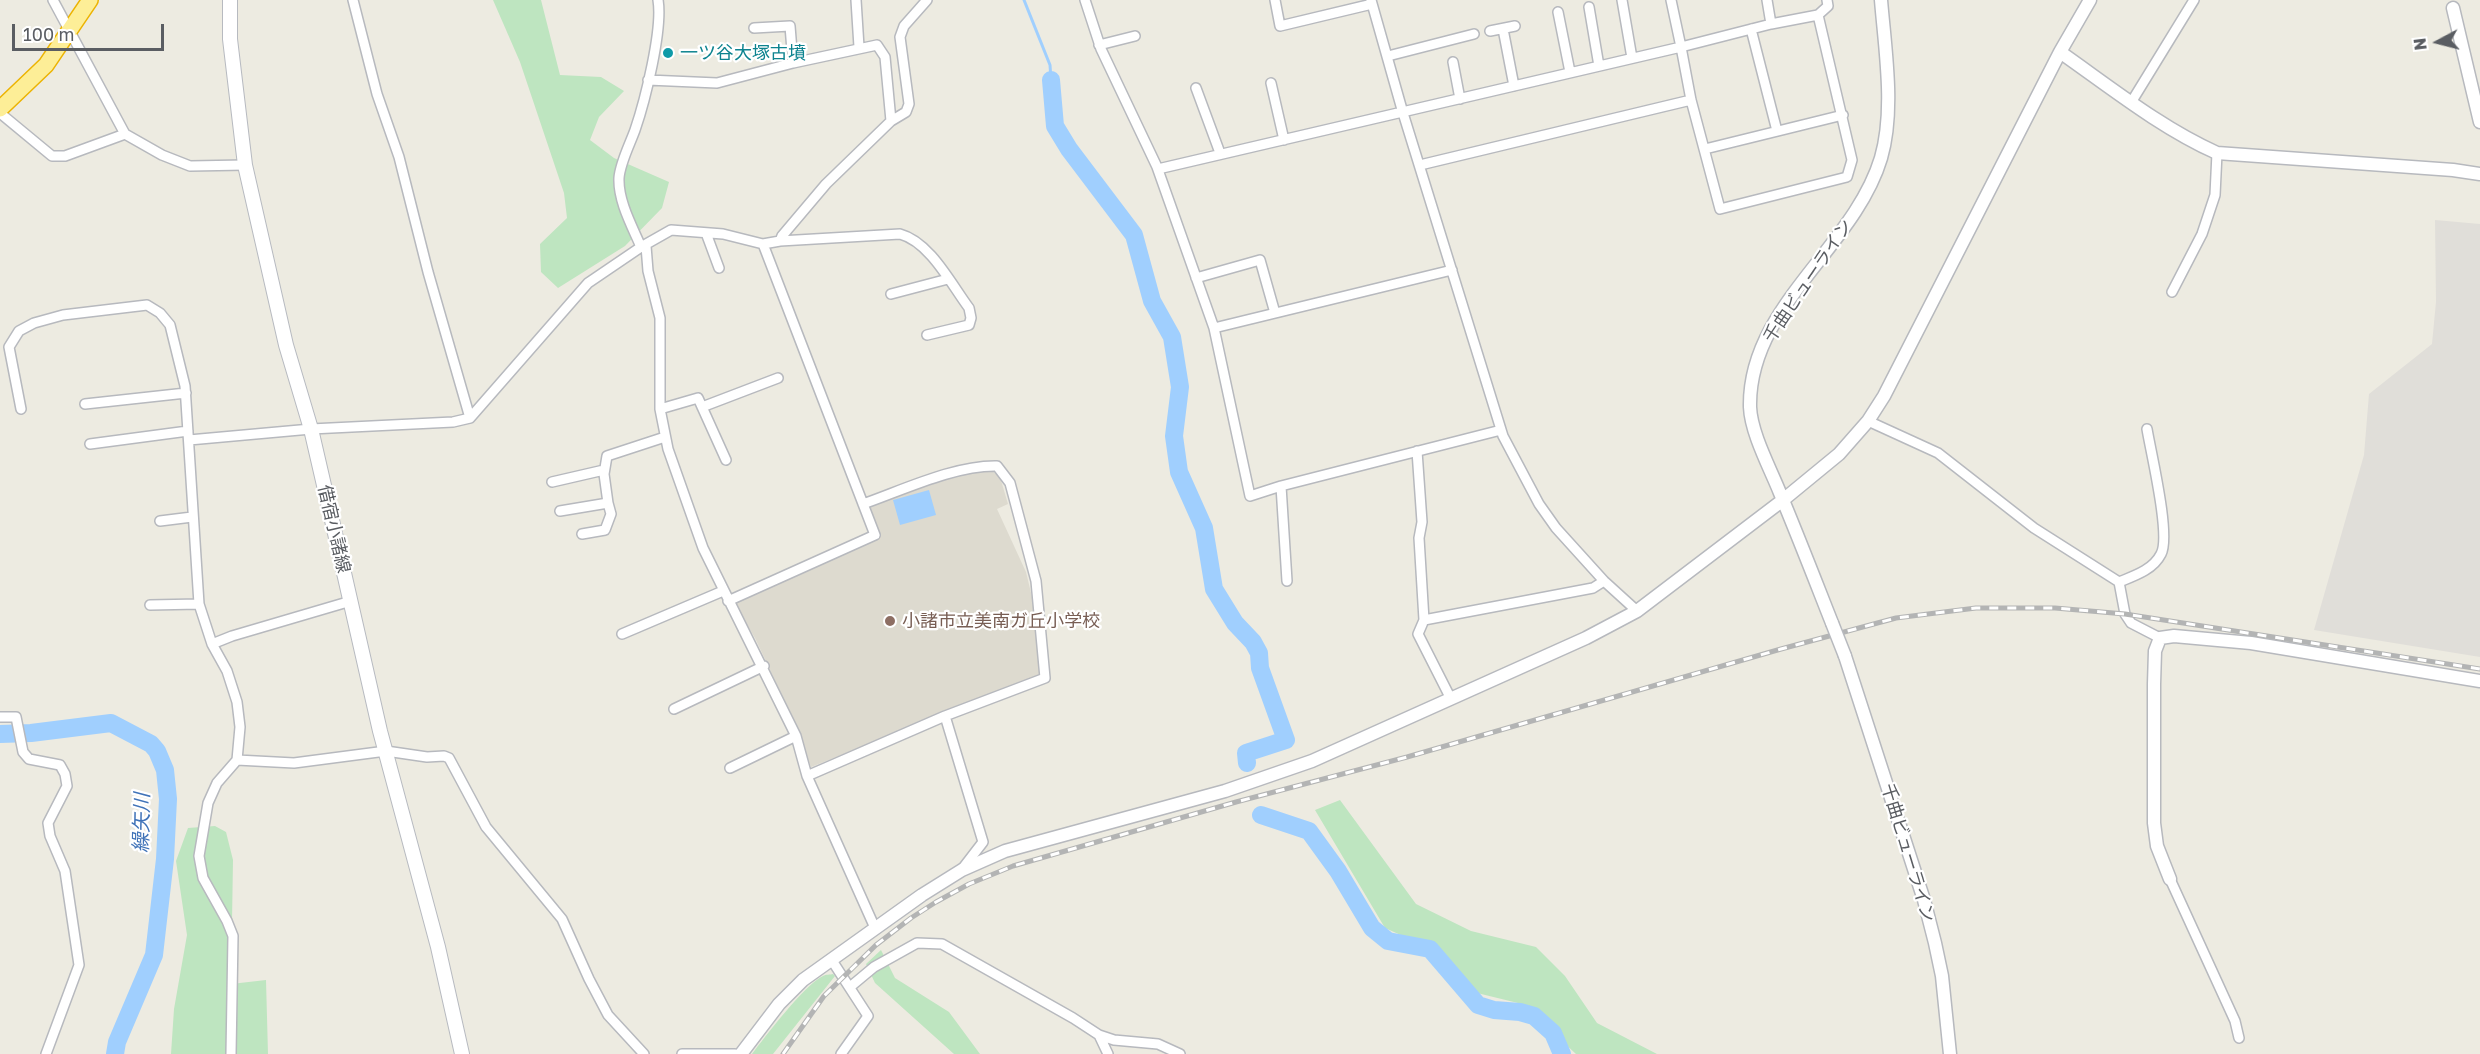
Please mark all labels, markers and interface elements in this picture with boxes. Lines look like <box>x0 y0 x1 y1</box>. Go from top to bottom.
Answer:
scale bar <box>15 12 166 50</box>
north arrow <box>2408 12 2468 72</box>
text: 100 m <box>23 23 74 45</box>
text: N <box>2409 37 2431 51</box>
place label: 一ツ谷大塚古墳 <box>680 42 806 64</box>
marker: 一ツ谷大塚古墳 <box>661 46 675 60</box>
street label: 千曲ビューライン <box>1759 215 1857 347</box>
street label: 借宿小諸線 <box>313 483 355 575</box>
place label: 小諸市立美南ガ丘小学校 <box>902 610 1100 632</box>
marker: 小諸市立美南ガ丘小学校 <box>883 614 897 628</box>
street label: 千曲ビューライン <box>1877 781 1939 925</box>
water label: 繰矢川 <box>129 793 155 853</box>

